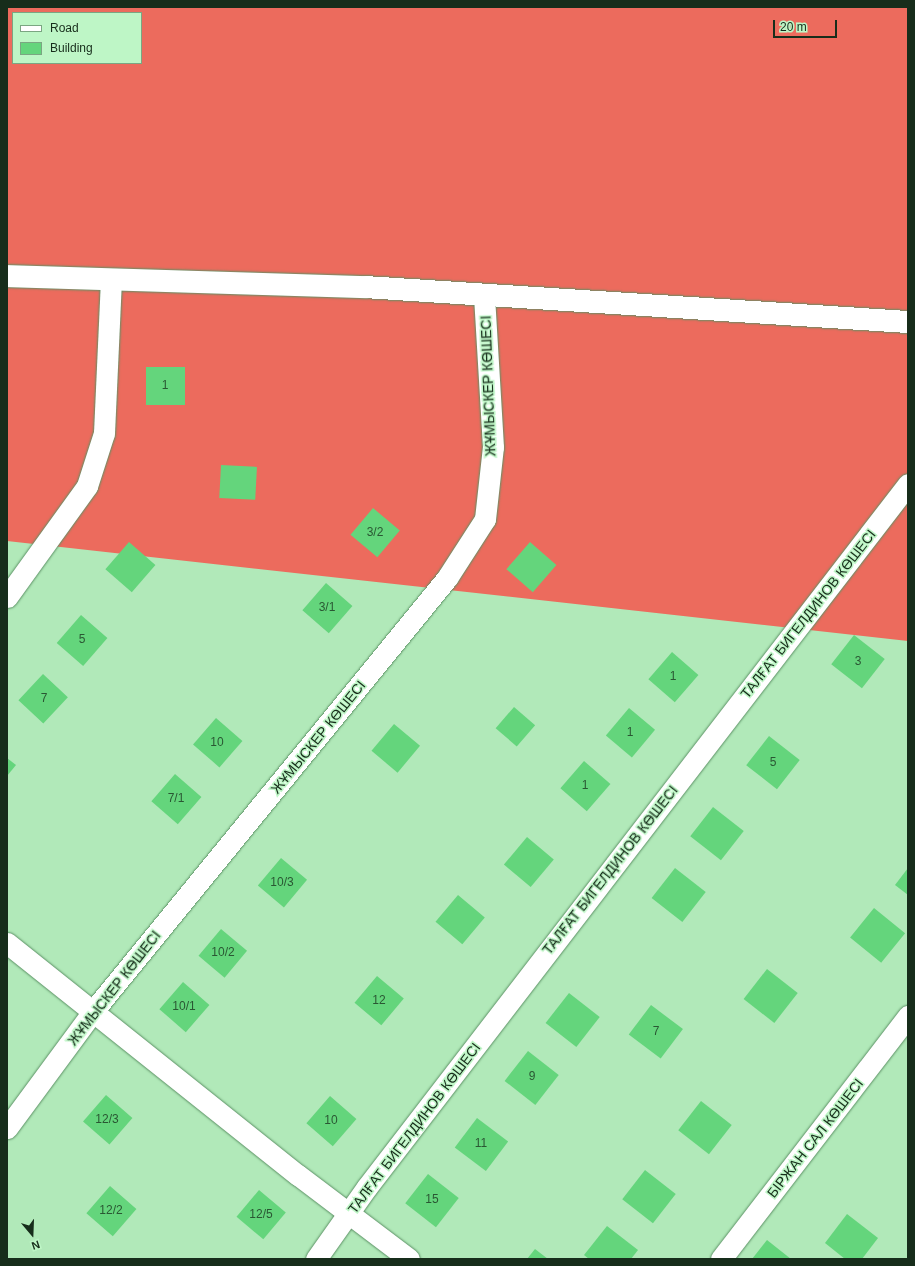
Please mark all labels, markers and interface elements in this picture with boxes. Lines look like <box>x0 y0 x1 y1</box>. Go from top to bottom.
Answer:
legend <box>12 12 142 64</box>
scale bar <box>775 12 839 38</box>
text: 20 m <box>780 20 807 34</box>
text: Road <box>50 21 79 35</box>
text: Building <box>50 41 93 55</box>
street label: ЖҰМЫСКЕР КӨШЕСІ <box>477 315 499 457</box>
house number: 1 <box>162 379 168 393</box>
house number: 3/2 <box>367 526 383 540</box>
street label: ТАЛҒАТ БИГЕЛДИНОВ КӨШЕСІ <box>737 526 879 702</box>
house number: 3/1 <box>319 601 335 615</box>
house number: 5 <box>79 633 85 647</box>
house number: 3 <box>855 655 861 669</box>
house number: 1 <box>670 670 676 684</box>
street label: ЖҰМЫСКЕР КӨШЕСІ <box>267 677 369 797</box>
house number: 7 <box>41 692 47 706</box>
house number: 1 <box>627 726 633 740</box>
house number: 10 <box>210 736 224 750</box>
house number: 5 <box>770 756 776 770</box>
house number: 1 <box>582 779 588 793</box>
street label: ТАЛҒАТ БИГЕЛДИНОВ КӨШЕСІ <box>539 782 681 958</box>
house number: 7/1 <box>168 792 184 806</box>
house number: 10/3 <box>270 876 294 890</box>
street label: ЖҰМЫСКЕР КӨШЕСІ <box>64 927 164 1049</box>
house number: 10/2 <box>211 946 235 960</box>
house number: 12 <box>372 994 386 1008</box>
house number: 10/1 <box>172 1000 196 1014</box>
house number: 7 <box>653 1025 659 1039</box>
street label: ТАЛҒАТ БИГЕЛДИНОВ КӨШЕСІ <box>344 1039 484 1217</box>
house number: 9 <box>529 1070 535 1084</box>
street label: БІРЖАН САЛ КӨШЕСІ <box>763 1075 867 1201</box>
house number: 12/3 <box>95 1113 119 1127</box>
house number: 10 <box>324 1114 338 1128</box>
house number: 11 <box>475 1137 487 1151</box>
house number: 15 <box>425 1193 439 1207</box>
house number: 12/2 <box>99 1204 123 1218</box>
house number: 12/5 <box>249 1208 273 1222</box>
north arrow <box>12 1214 52 1254</box>
text: N <box>30 1238 42 1252</box>

